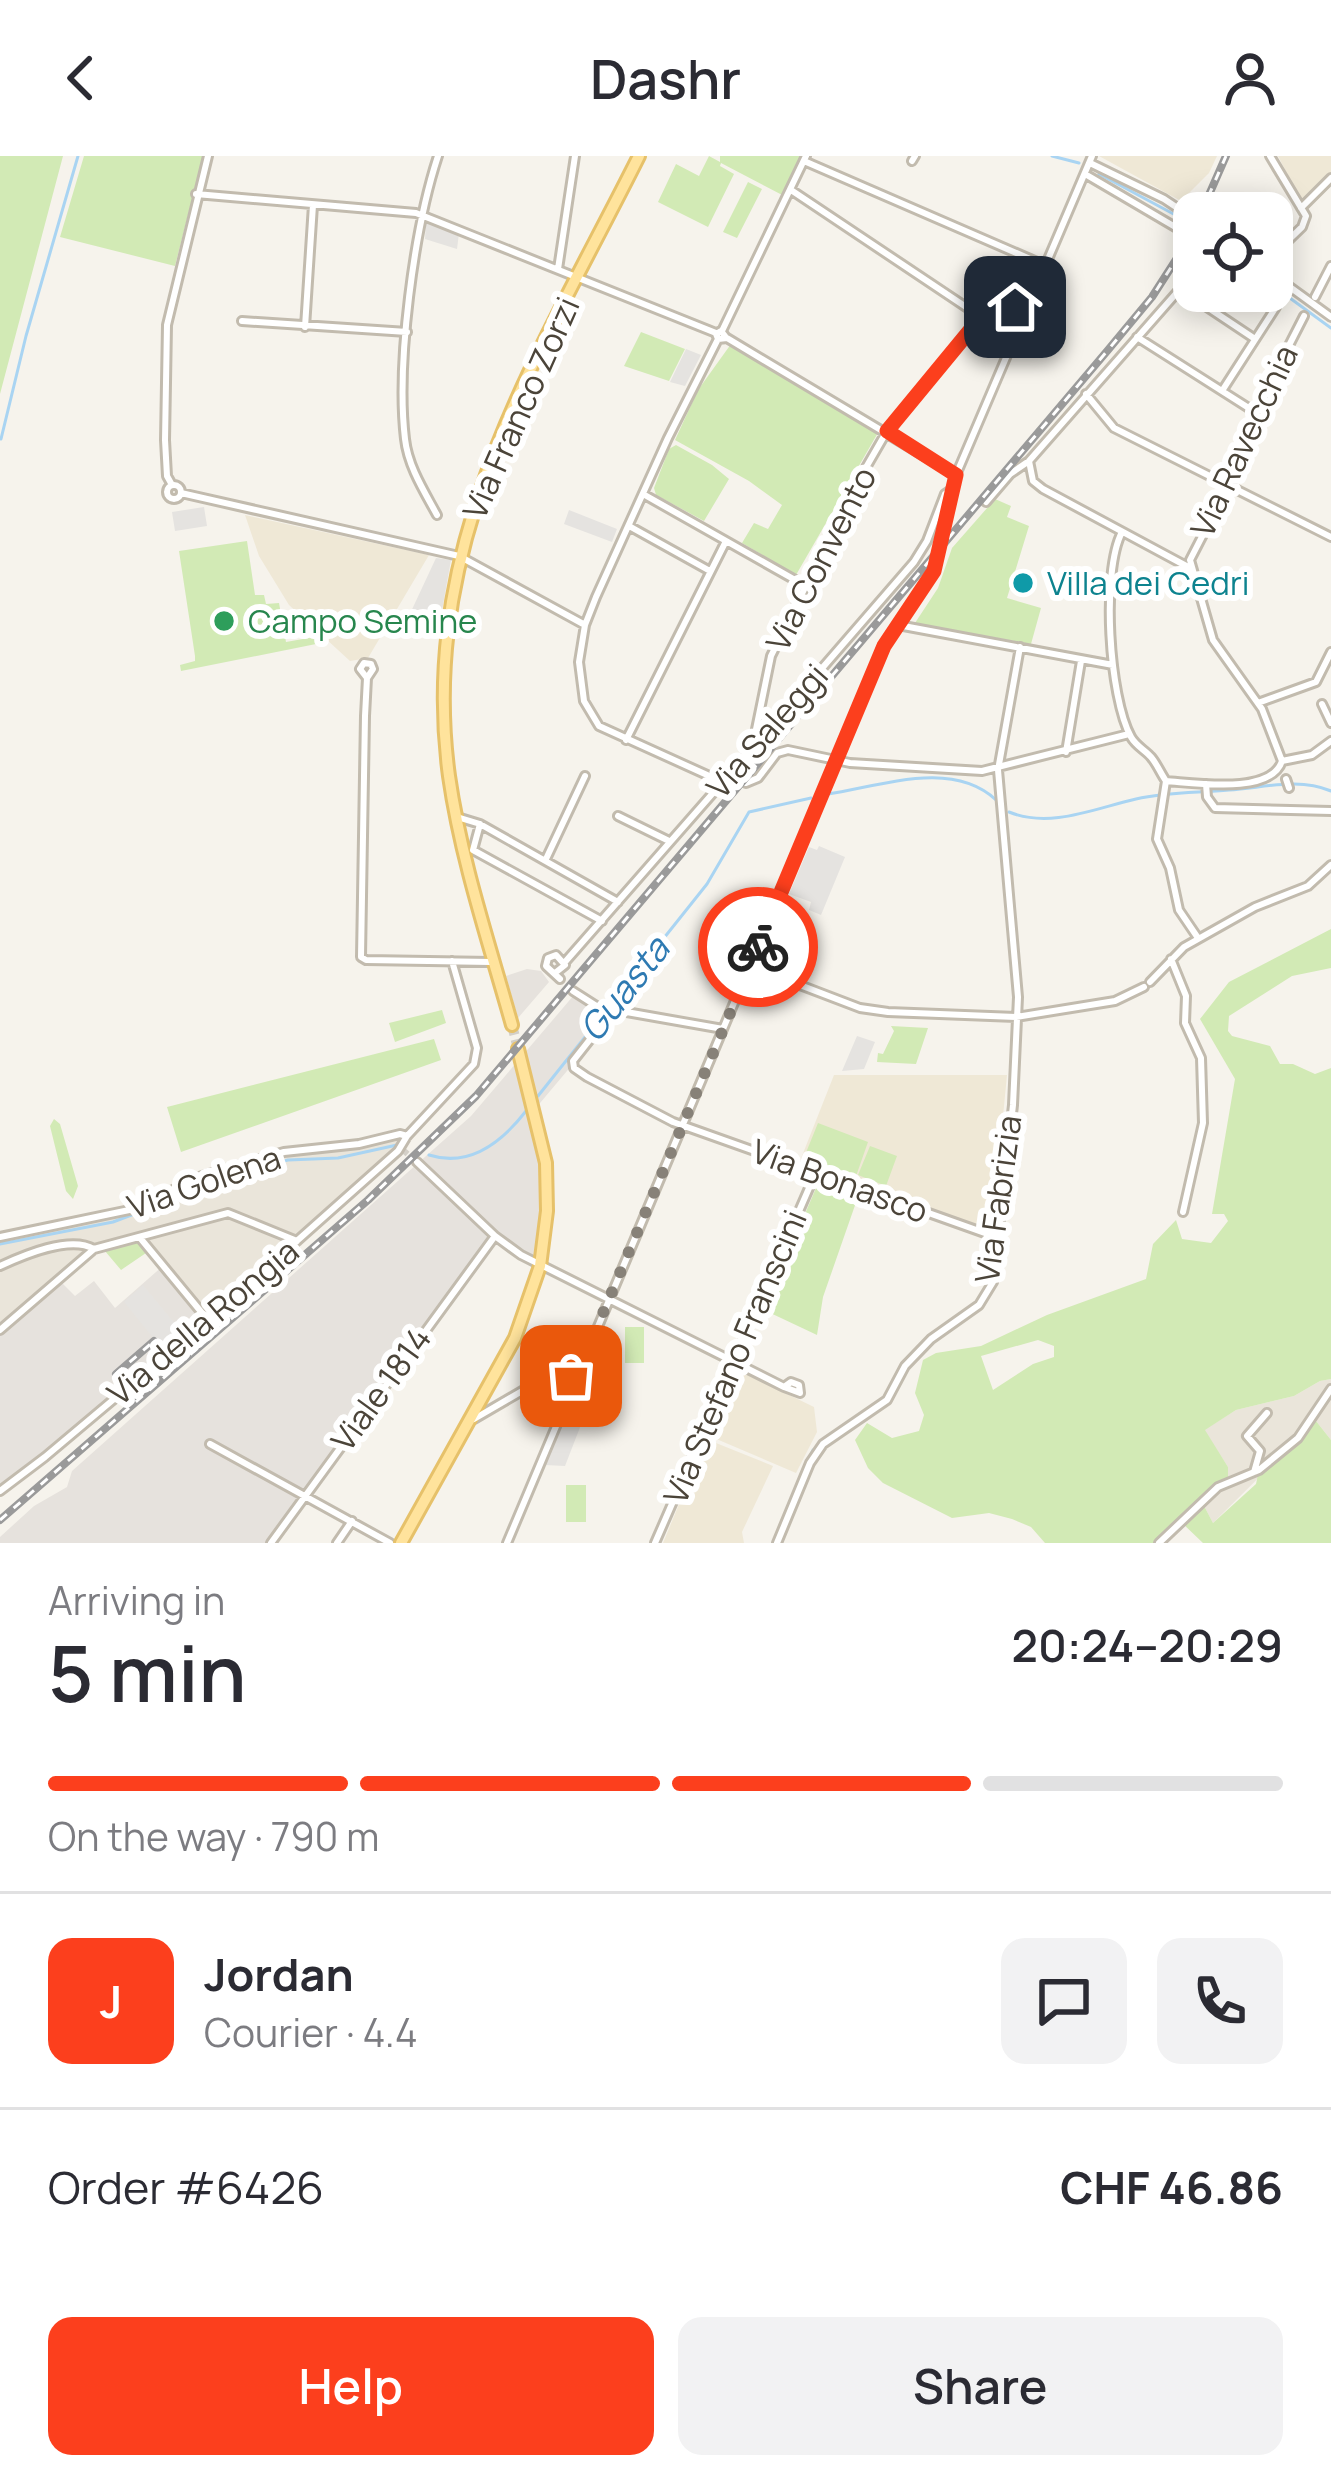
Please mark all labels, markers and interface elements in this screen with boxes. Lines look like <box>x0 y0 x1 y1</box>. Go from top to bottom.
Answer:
text: Dashr <box>590 41 741 115</box>
icon: back <box>48 45 114 111</box>
icon: person <box>1217 45 1283 111</box>
map controls <box>1173 192 1293 312</box>
button: locate <box>1173 192 1293 312</box>
pin <box>964 256 1066 358</box>
icon: home <box>982 274 1048 340</box>
street label: Via Franco Zorzi <box>452 290 590 526</box>
street label: Via Ravecchia <box>1179 337 1308 544</box>
street label: Via Convento <box>755 459 886 659</box>
place label: Villa dei Cedri <box>1047 560 1250 605</box>
marker: Villa dei Cedri <box>1010 570 1036 596</box>
place label: Campo Semine <box>248 598 477 643</box>
marker: Campo Semine <box>211 608 237 634</box>
street label: Via Saleggi <box>696 654 838 807</box>
courier <box>698 887 818 1007</box>
icon: bike <box>725 914 791 980</box>
water label: Guasta <box>567 925 681 1051</box>
street label: Via Fabrizia <box>963 1112 1032 1286</box>
street label: Via Bonasco <box>746 1128 934 1233</box>
street label: Via Golena <box>121 1134 286 1229</box>
street label: Via Stefano Franscini <box>652 1203 817 1511</box>
street label: Via della Rongia <box>98 1228 308 1415</box>
street label: Viale 1814 <box>320 1318 441 1460</box>
pin <box>520 1325 622 1427</box>
icon: bag <box>538 1343 604 1409</box>
text: Arriving in <box>48 1573 225 1627</box>
text: 20:24–20:29 <box>1012 1614 1283 1676</box>
text: 5 min <box>48 1619 247 1725</box>
text: On the way · 790 m <box>48 1809 379 1863</box>
button: chat <box>1001 1938 1127 2064</box>
button: phone <box>1157 1938 1283 2064</box>
text: Jordan <box>204 1943 354 2005</box>
text: J <box>100 1970 122 2032</box>
text: Courier · 4.4 <box>204 2005 418 2059</box>
text: Order #6426 <box>48 2156 324 2218</box>
text: CHF 46.86 <box>1060 2156 1283 2218</box>
button: Help <box>48 2317 654 2455</box>
button: Share <box>678 2317 1283 2455</box>

